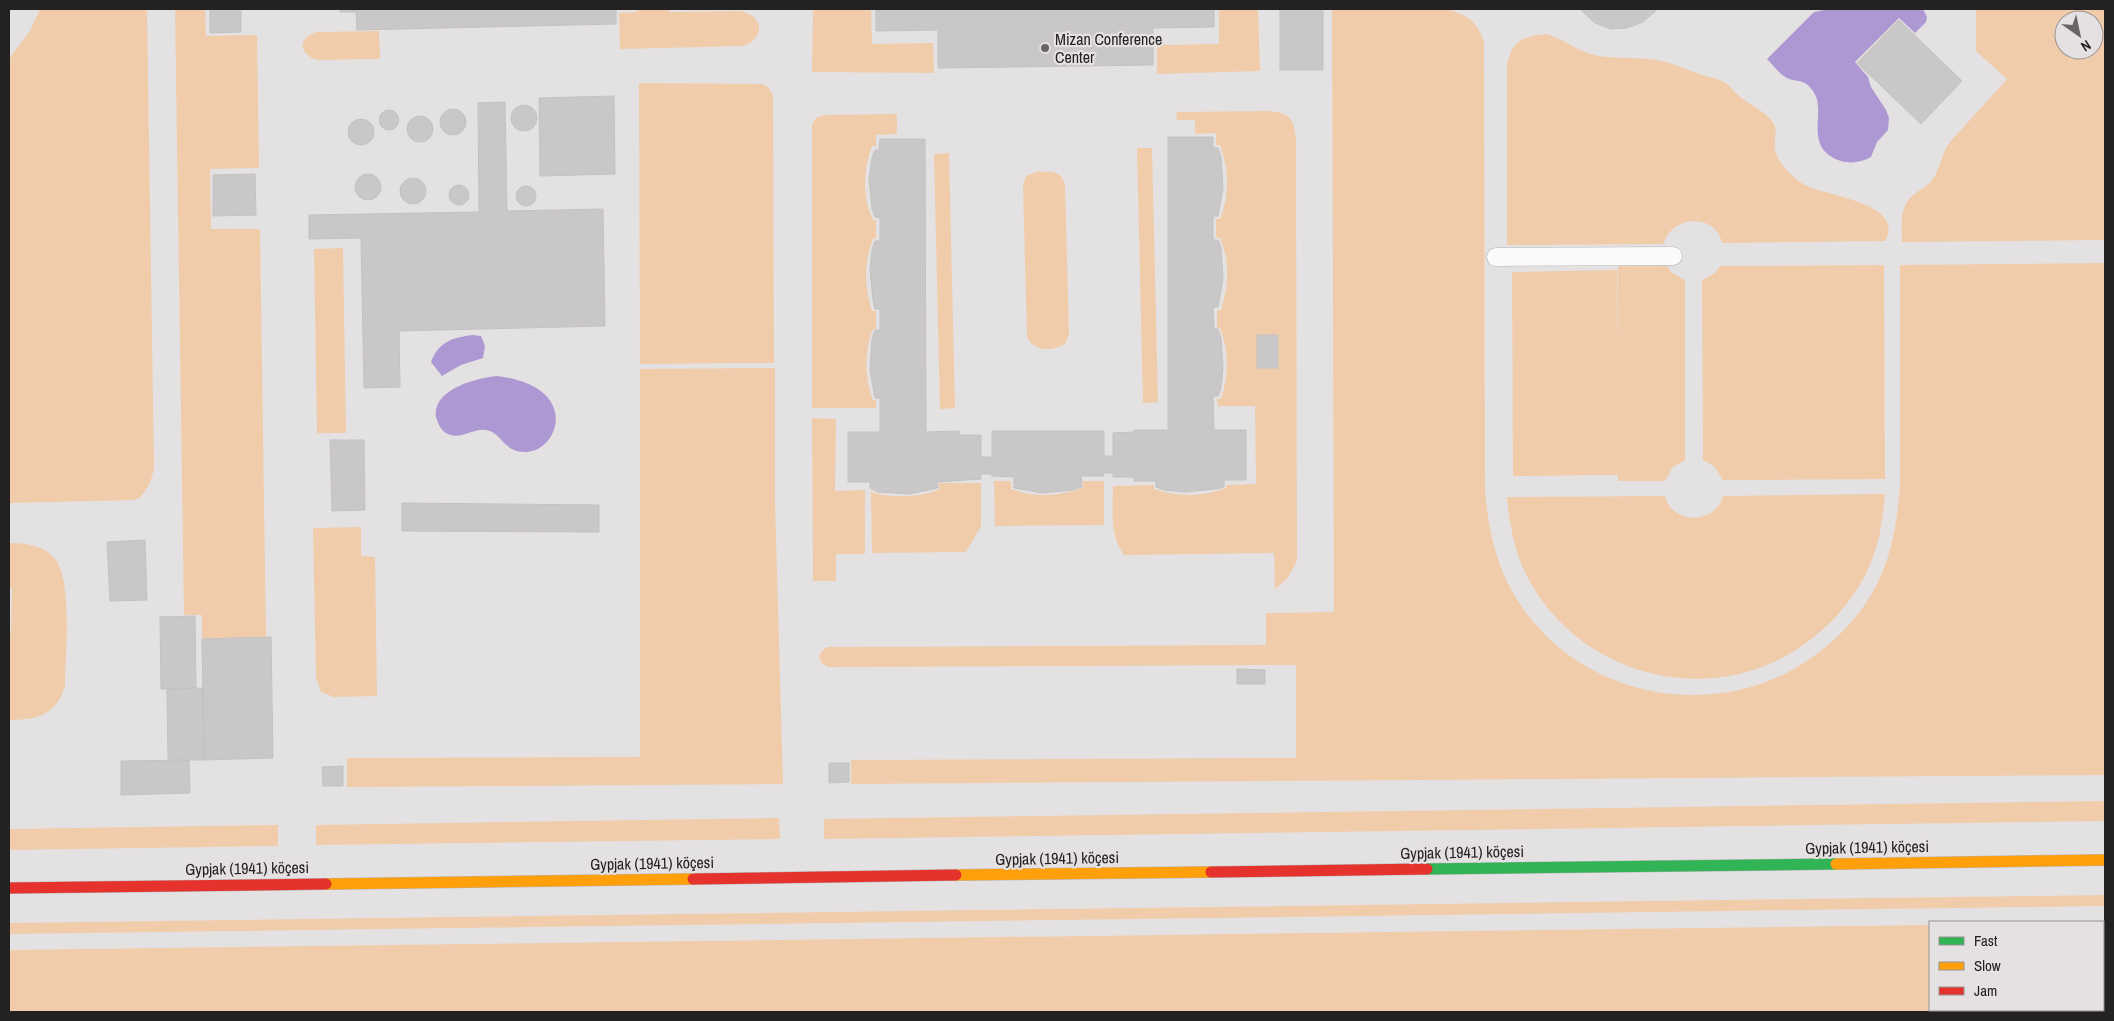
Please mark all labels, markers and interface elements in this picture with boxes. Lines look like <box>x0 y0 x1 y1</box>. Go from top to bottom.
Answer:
north arrow <box>2054 10 2104 60</box>
place label: Mizan Conference Center <box>1055 28 1162 68</box>
text: N <box>2078 36 2094 56</box>
marker: Mizan Conference Center <box>1039 42 1051 54</box>
street label: Gypjak (1941) köçesi <box>1805 835 1929 859</box>
street label: Gypjak (1941) köçesi <box>1400 840 1524 864</box>
street label: Gypjak (1941) köçesi <box>995 846 1119 870</box>
street label: Gypjak (1941) köçesi <box>590 851 714 875</box>
street label: Gypjak (1941) köçesi <box>185 856 309 880</box>
legend <box>1929 921 2104 1011</box>
text: Fast <box>1974 930 1998 951</box>
text: Slow <box>1974 955 2001 976</box>
text: Jam <box>1974 980 1997 1001</box>

